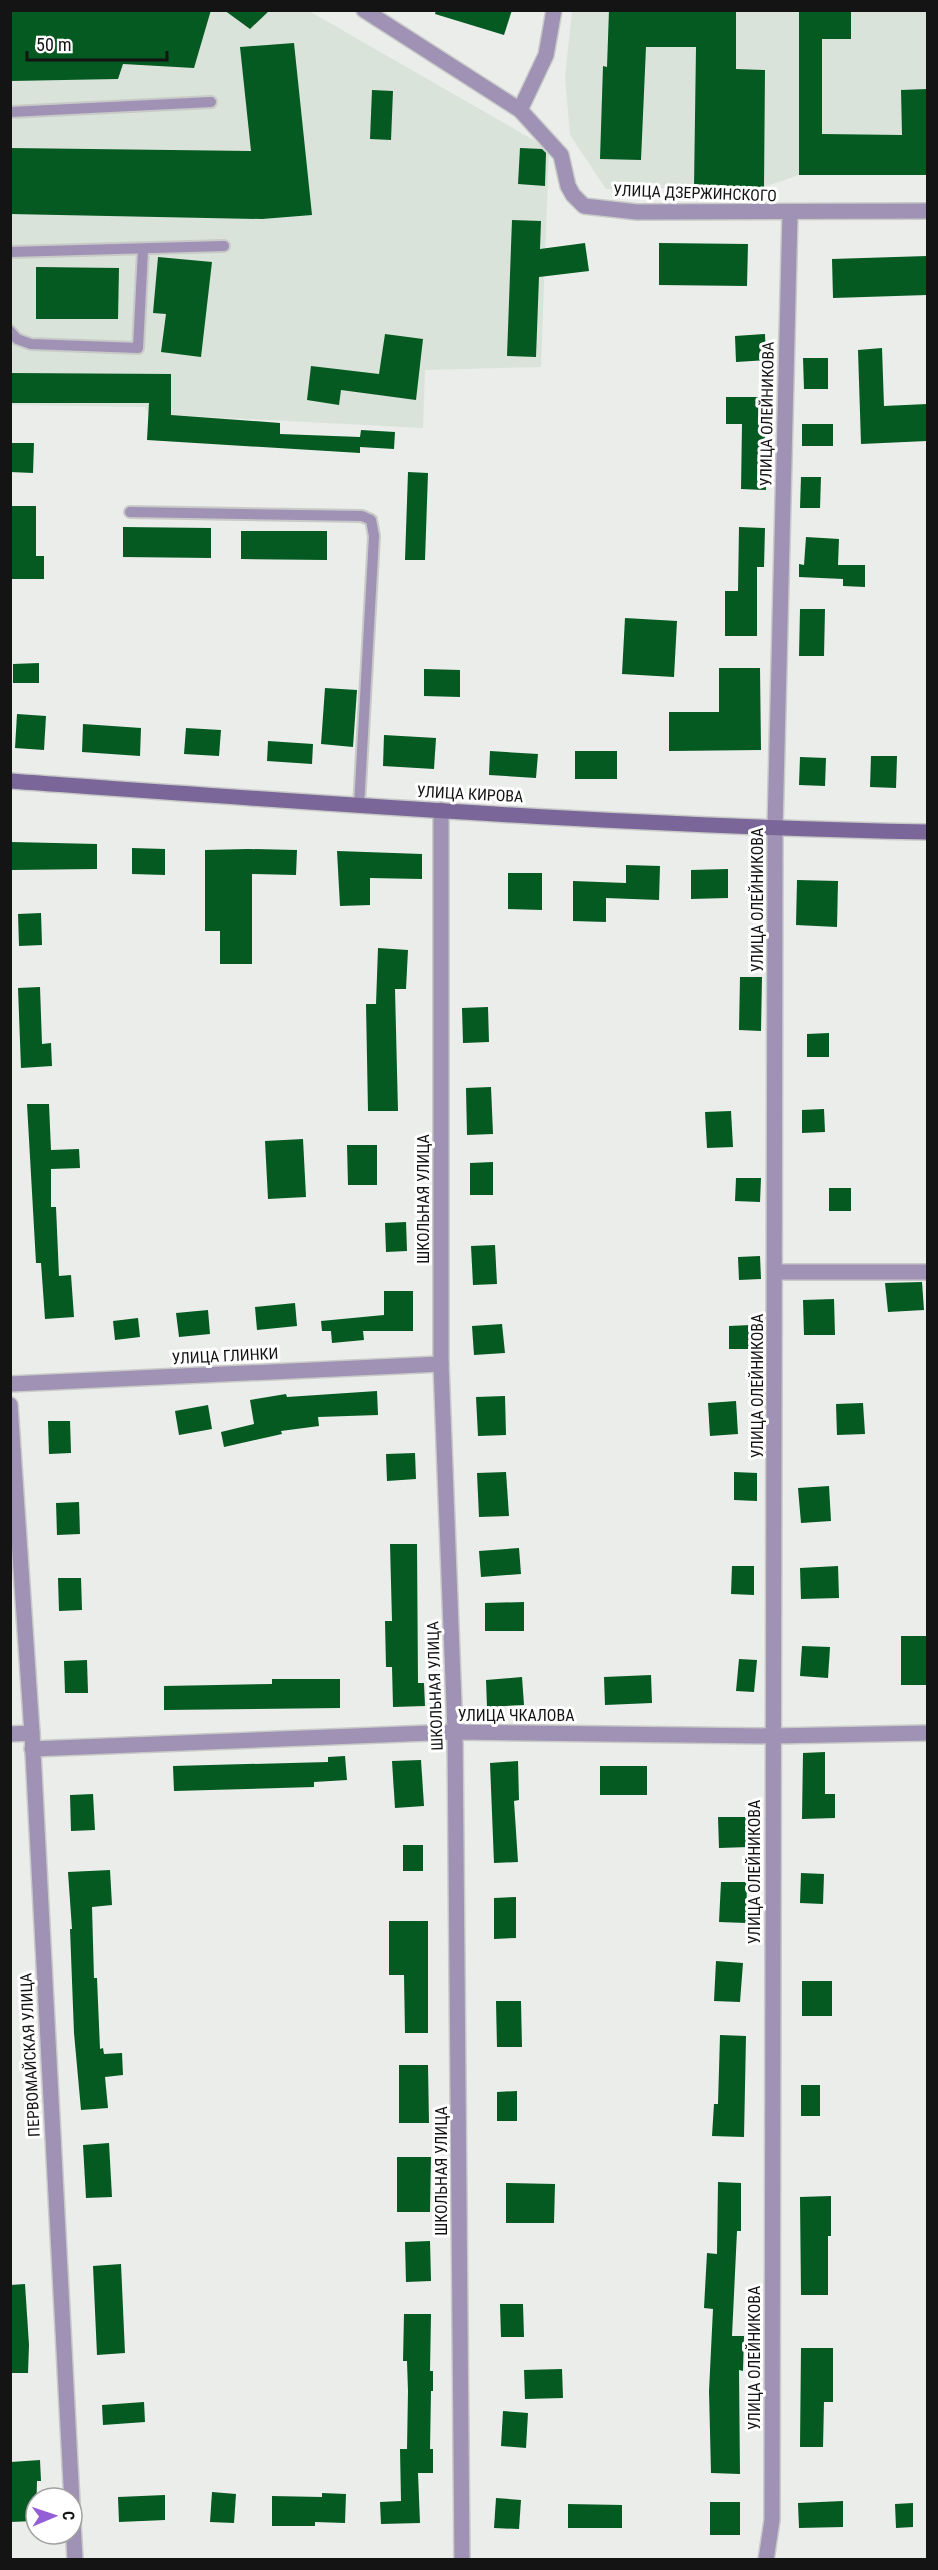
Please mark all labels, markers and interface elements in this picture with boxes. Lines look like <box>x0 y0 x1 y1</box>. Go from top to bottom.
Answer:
scale bar <box>27 24 166 62</box>
text: 50 m <box>36 34 71 55</box>
street label: УЛИЦА ДЗЕРЖИНСКОГО <box>613 181 777 205</box>
street label: УЛИЦА ОЛЕЙНИКОВА <box>756 342 778 486</box>
street label: УЛИЦА КИРОВА <box>416 782 524 806</box>
street label: УЛИЦА ОЛЕЙНИКОВА <box>748 828 767 972</box>
street label: ШКОЛЬНАЯ УЛИЦА <box>414 1134 433 1264</box>
street label: УЛИЦА ОЛЕЙНИКОВА <box>748 1314 767 1458</box>
street label: УЛИЦА ГЛИНКИ <box>171 1344 279 1368</box>
street label: ШКОЛЬНАЯ УЛИЦА <box>423 1621 447 1751</box>
street label: УЛИЦА ЧКАЛОВА <box>458 1706 574 1725</box>
street label: УЛИЦА ОЛЕЙНИКОВА <box>745 1800 764 1944</box>
street label: ПЕРВОМАЙСКАЯ УЛИЦА <box>16 1973 44 2137</box>
street label: ШКОЛЬНАЯ УЛИЦА <box>432 2106 451 2236</box>
street label: УЛИЦА ОЛЕЙНИКОВА <box>745 2286 764 2430</box>
north arrow <box>24 2486 84 2546</box>
text: С <box>59 2511 78 2520</box>

